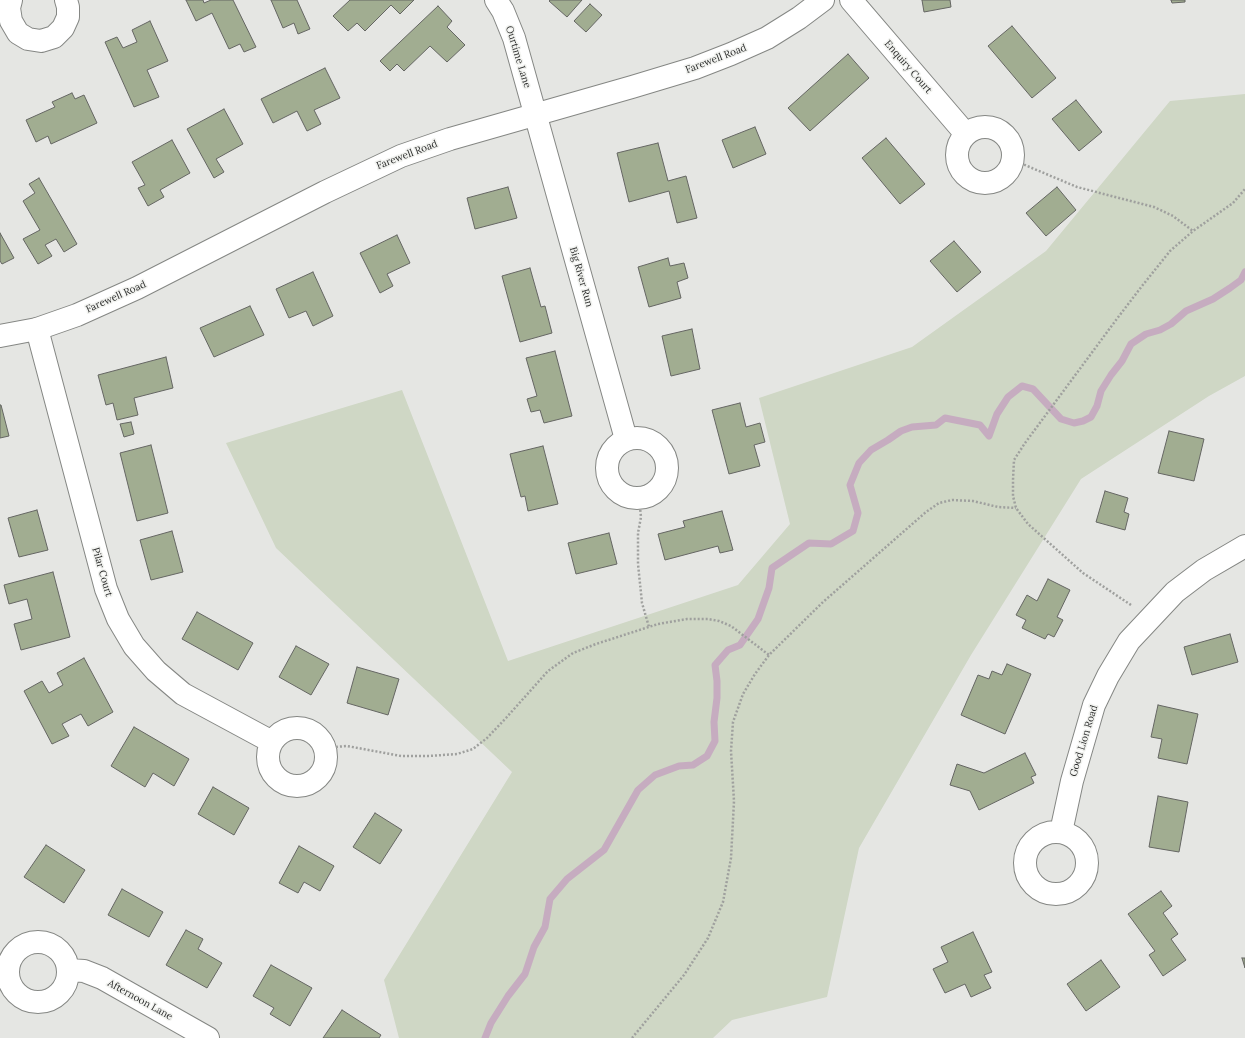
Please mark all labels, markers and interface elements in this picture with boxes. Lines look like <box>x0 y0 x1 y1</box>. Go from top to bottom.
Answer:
street label: Ourtime Lane <box>503 24 533 90</box>
street label: Enquiry Court <box>882 38 934 96</box>
street label: Farewell Road <box>684 42 748 76</box>
street label: Farewell Road <box>375 138 439 172</box>
street label: Big River Run <box>567 246 595 308</box>
street label: Farewell Road <box>84 278 148 316</box>
street label: Pilar Court <box>89 546 115 598</box>
street label: Good Lion Road <box>1067 704 1101 778</box>
street label: Afternoon Lane <box>105 977 175 1023</box>

